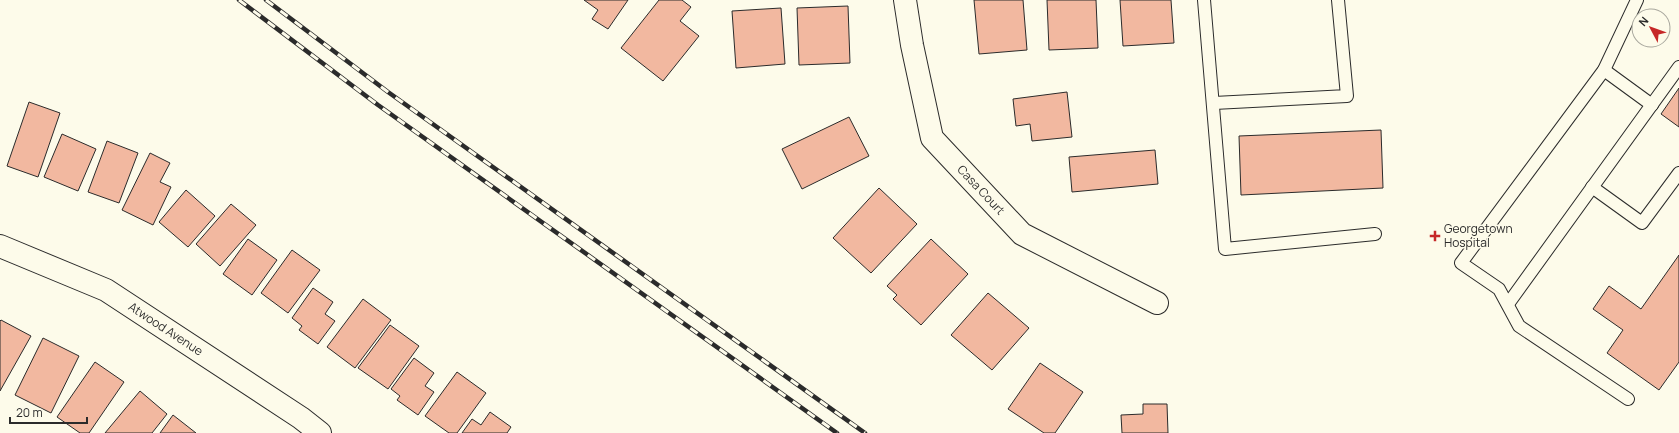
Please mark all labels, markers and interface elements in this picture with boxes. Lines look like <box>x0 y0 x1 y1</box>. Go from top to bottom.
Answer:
north arrow <box>1631 8 1671 48</box>
text: N <box>1635 13 1651 29</box>
street label: Casa Court <box>954 161 1009 218</box>
place label: Georgetown Hospital <box>1444 220 1513 251</box>
marker: Georgetown Hospital <box>1429 230 1441 242</box>
street label: Atwood Avenue <box>125 298 206 359</box>
scale bar <box>10 399 87 425</box>
text: 20 m <box>16 404 43 421</box>

